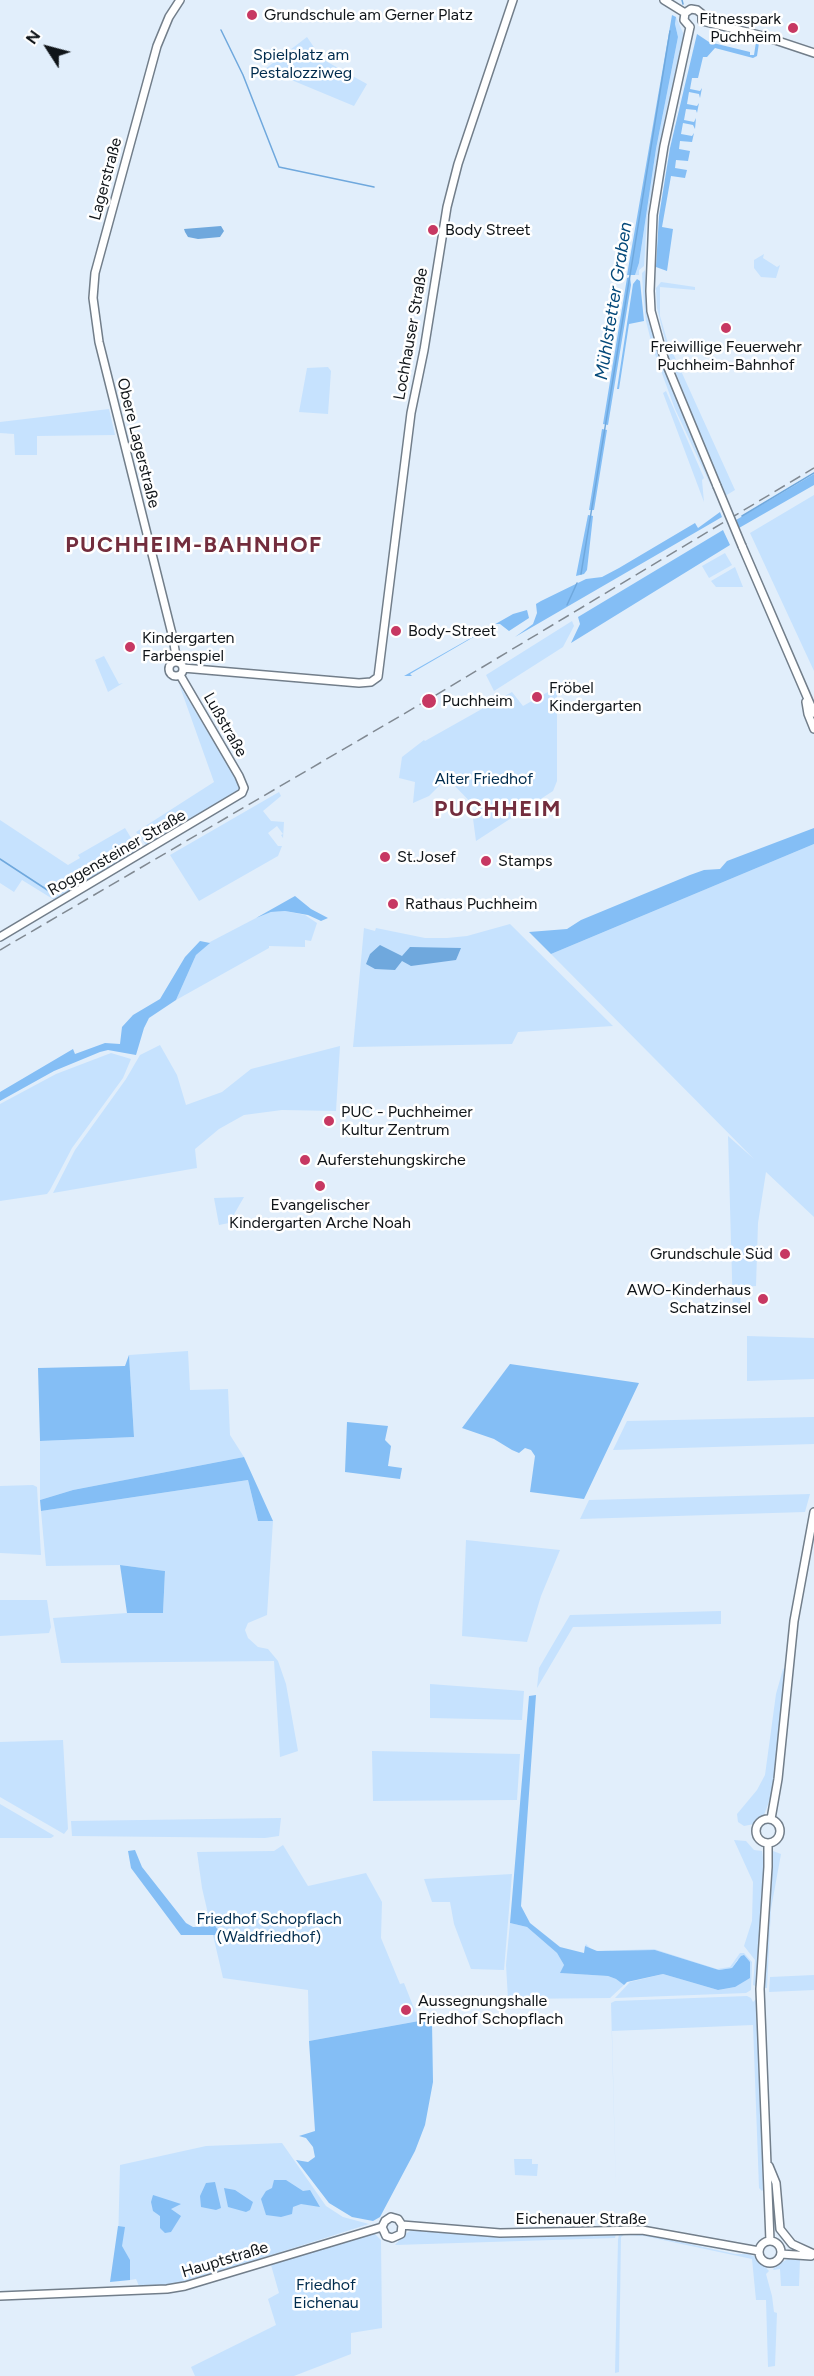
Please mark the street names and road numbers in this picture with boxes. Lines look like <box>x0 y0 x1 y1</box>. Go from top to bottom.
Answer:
street label: Lagerstraße <box>86 136 126 222</box>
street label: Lochhauser Straße <box>390 266 432 402</box>
street label: Obere Lagerstraße <box>113 376 163 510</box>
street label: Lußstraße <box>199 689 251 761</box>
street label: Roggensteiner Straße <box>45 806 189 900</box>
street label: Eichenauer Straße <box>516 2209 646 2229</box>
street label: Hauptstraße <box>179 2238 271 2282</box>

